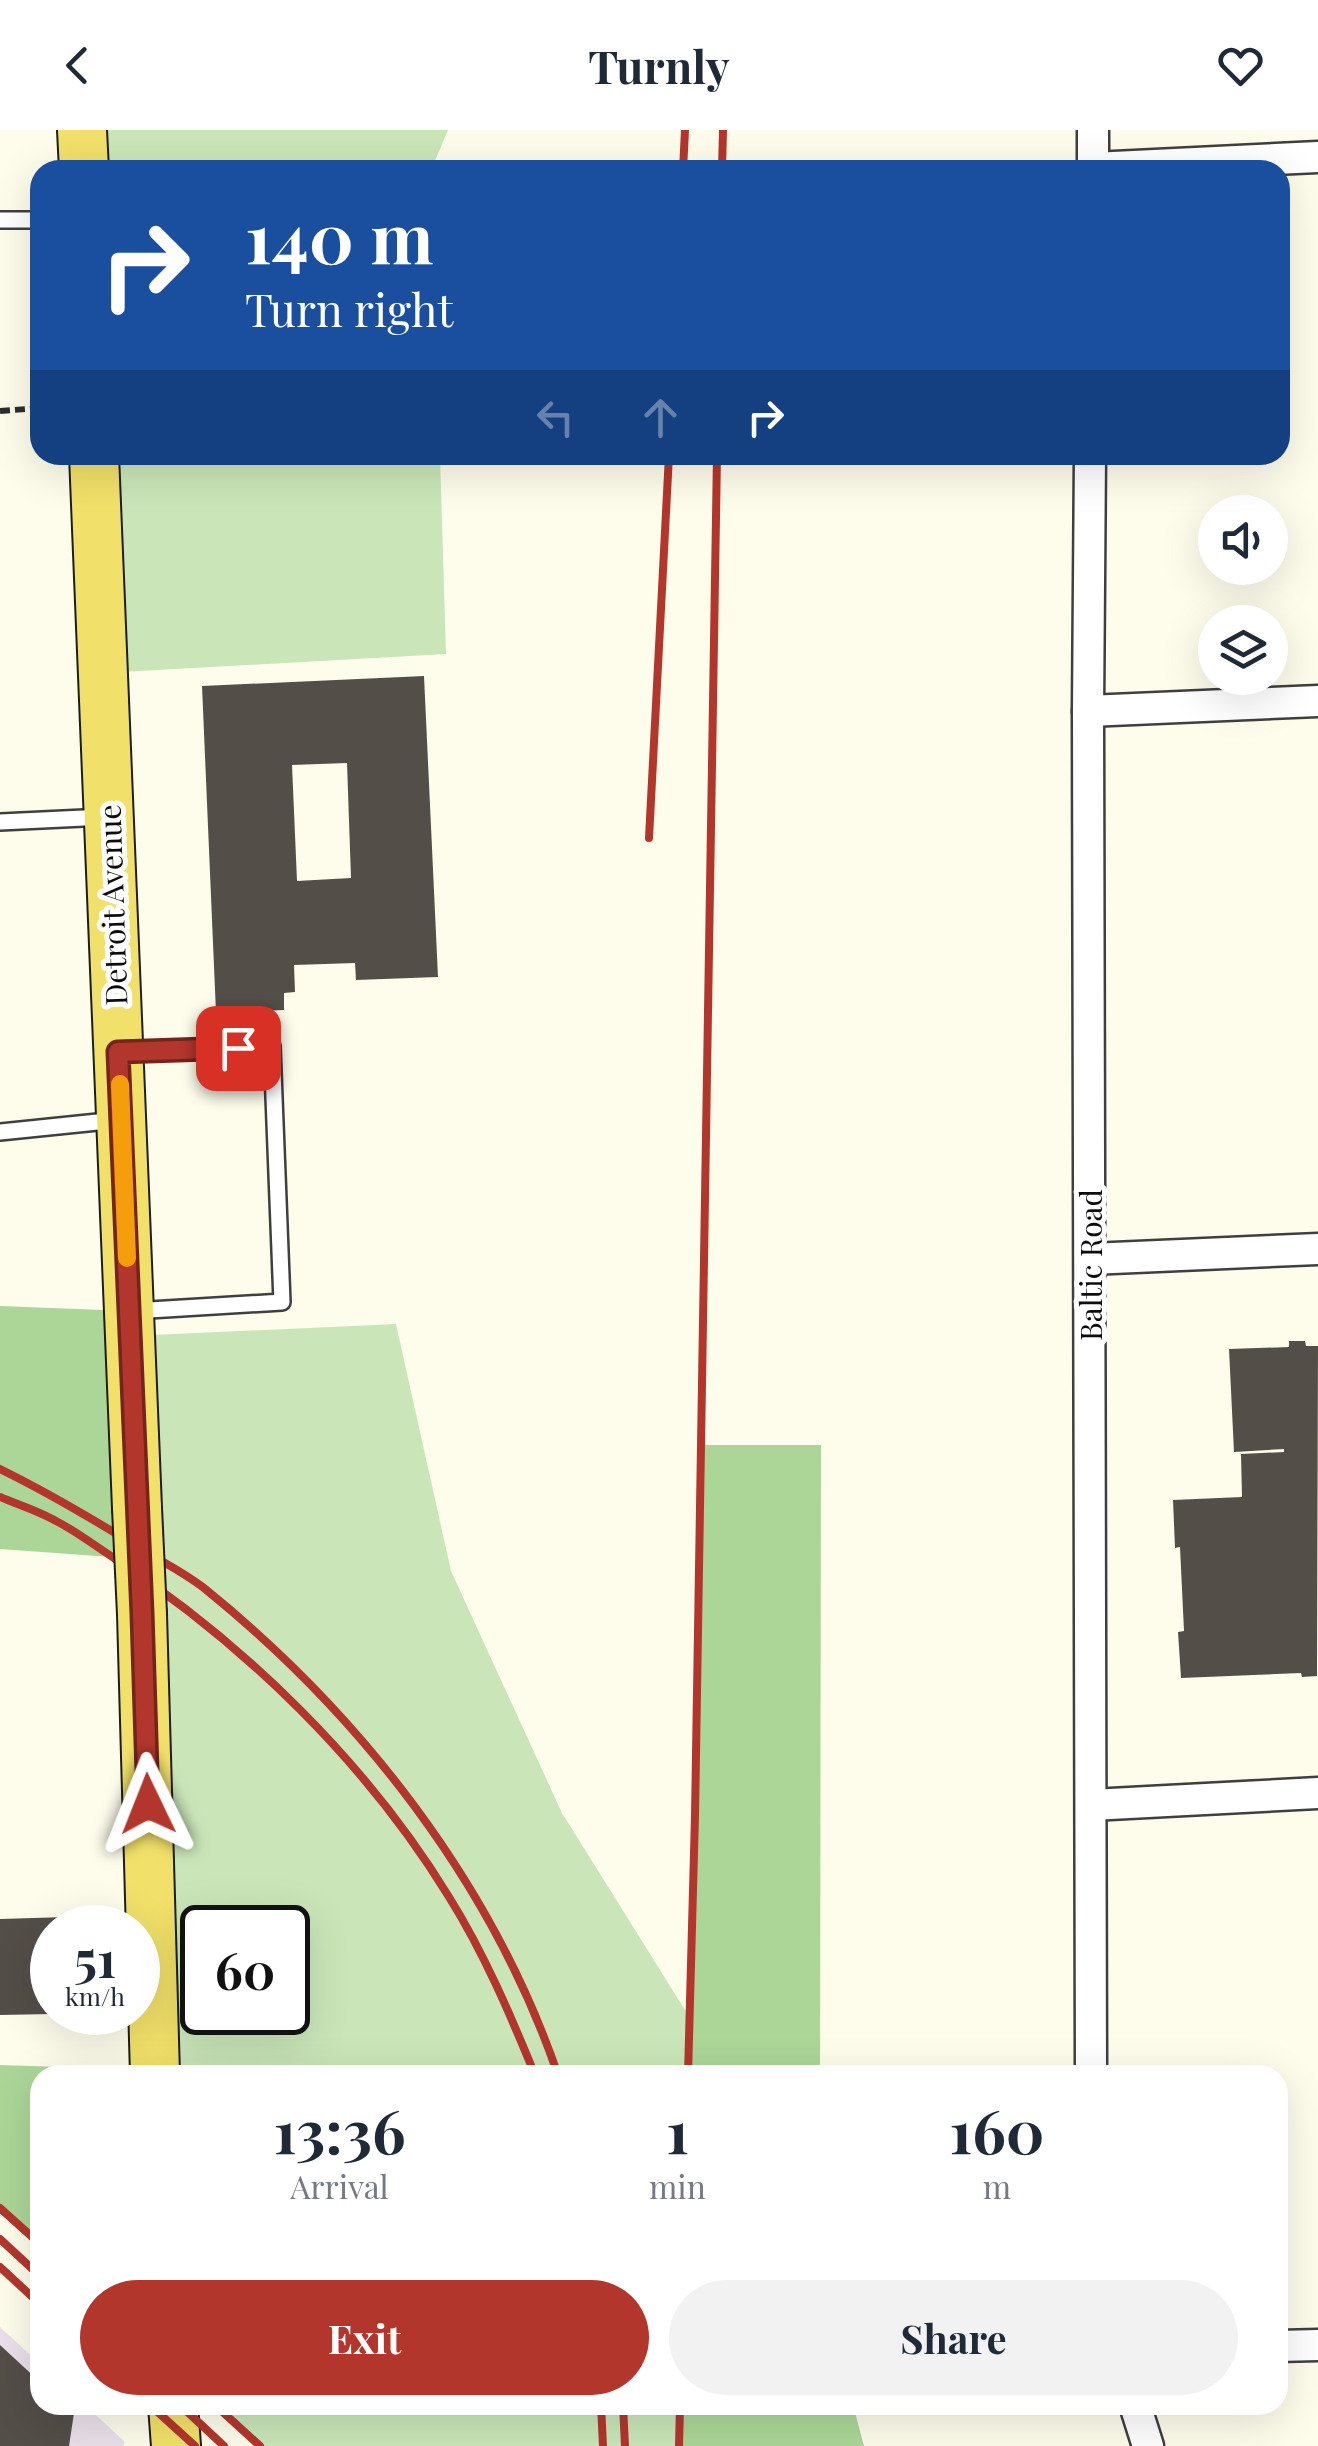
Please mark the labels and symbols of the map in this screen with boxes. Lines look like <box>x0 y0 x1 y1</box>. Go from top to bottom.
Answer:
street label: Detroit Avenue <box>89 804 135 1006</box>
pin <box>196 1006 281 1091</box>
street label: Baltic Road <box>1070 1189 1110 1341</box>
position arrow <box>96 1752 200 1856</box>
speed limit sign: 60 <box>180 1905 310 2035</box>

